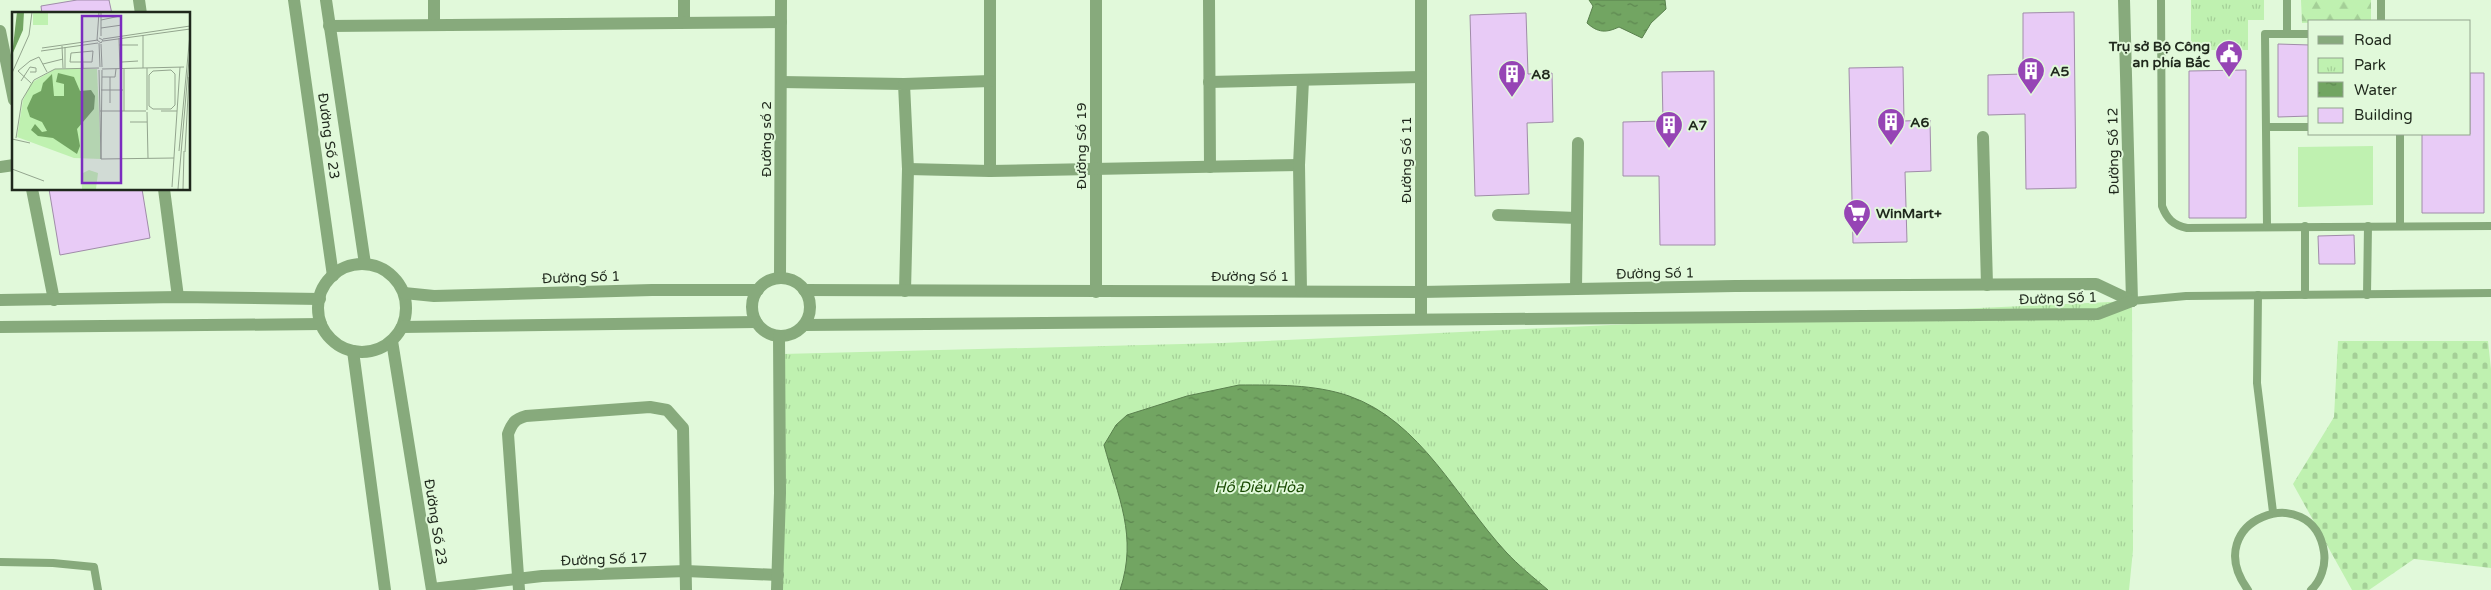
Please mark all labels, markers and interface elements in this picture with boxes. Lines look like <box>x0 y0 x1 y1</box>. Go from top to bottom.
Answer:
inset map <box>12 12 190 190</box>
legend <box>2308 20 2471 135</box>
text: Road <box>2354 31 2392 49</box>
place label: Trụ sở Bộ Công an phía Bắc <box>2108 38 2211 71</box>
public building icon: Trụ sở Bộ Công an phía Bắc <box>2214 39 2244 78</box>
building icon: A5 <box>2016 56 2046 95</box>
text: Park <box>2354 56 2386 74</box>
building icon: A8 <box>1497 59 1527 98</box>
place label: A5 <box>2050 63 2069 80</box>
place label: A8 <box>1531 66 1550 83</box>
text: Water <box>2354 81 2397 99</box>
street label: Đường Số 23 <box>314 92 343 180</box>
street label: Đường số 2 <box>758 101 775 177</box>
street label: Đường Số 19 <box>1073 102 1090 190</box>
text: Building <box>2354 106 2413 124</box>
building icon: A6 <box>1876 107 1906 146</box>
street label: Đường Số 12 <box>2104 107 2123 195</box>
building icon: A7 <box>1654 110 1684 149</box>
place label: A6 <box>1910 114 1929 131</box>
street label: Đường Số 11 <box>1398 116 1415 204</box>
place label: A7 <box>1688 117 1707 134</box>
supermarket icon: WinMart+ <box>1842 198 1872 237</box>
place label: WinMart+ <box>1876 205 1942 222</box>
street label: Đường Số 1 <box>1616 264 1694 283</box>
street label: Đường Số 1 <box>542 268 620 287</box>
street label: Đường Số 1 <box>1211 268 1289 285</box>
street label: Đường Số 1 <box>2019 289 2097 308</box>
street label: Đường Số 23 <box>420 478 451 566</box>
water label: Hồ Điều Hòa <box>1214 478 1304 496</box>
street label: Đường Số 17 <box>560 549 648 570</box>

